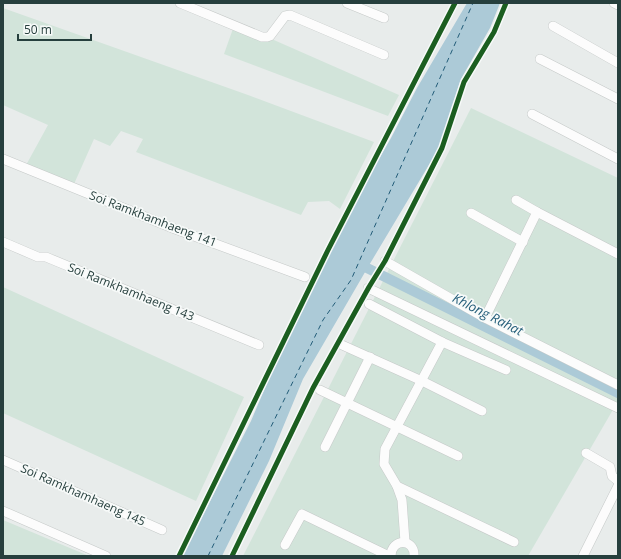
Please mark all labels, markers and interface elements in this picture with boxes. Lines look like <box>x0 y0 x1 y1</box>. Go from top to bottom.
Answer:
scale bar <box>18 16 91 42</box>
text: 50 m <box>24 21 52 38</box>
street label: Soi Ramkhamhaeng 141 <box>87 186 219 251</box>
street label: Soi Ramkhamhaeng 143 <box>65 258 197 325</box>
water label: Khlong Rahat <box>450 289 527 340</box>
street label: Soi Ramkhamhaeng 145 <box>18 459 148 530</box>

